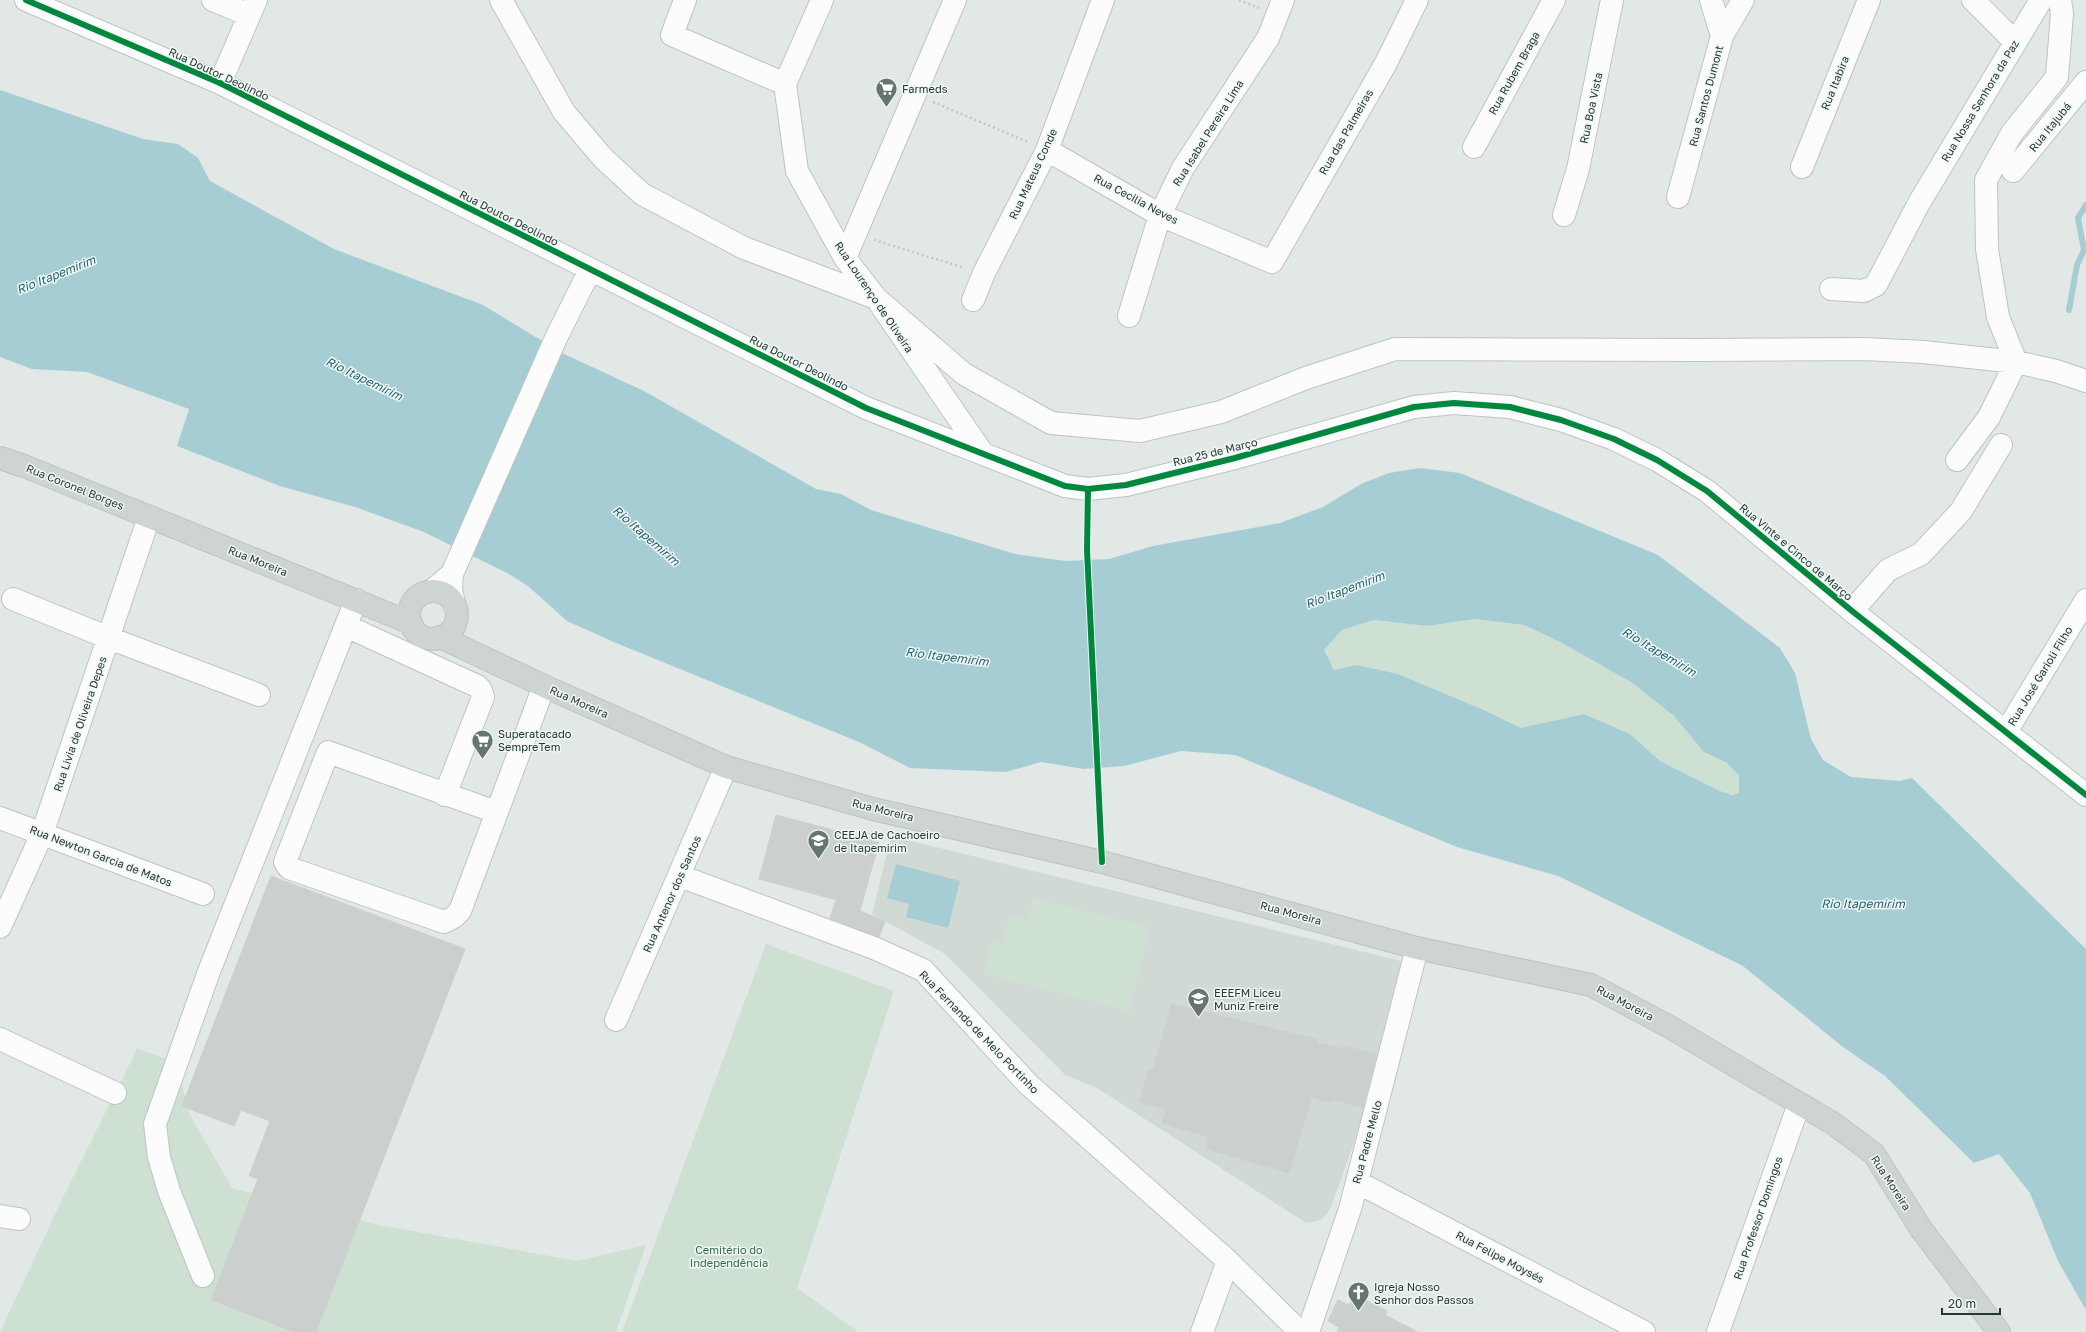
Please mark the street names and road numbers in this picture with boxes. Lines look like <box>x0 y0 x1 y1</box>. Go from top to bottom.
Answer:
street label: Rua Rubem Braga <box>1485 29 1542 117</box>
street label: Rua Nossa Senhora da Paz <box>1938 37 2021 164</box>
street label: Rua Santos Dumont <box>1686 44 1725 148</box>
street label: Rua Doutor Deolindo <box>167 45 272 103</box>
street label: Rua Itabira <box>1818 54 1851 112</box>
street label: Rua Boa Vista <box>1577 71 1604 145</box>
street label: Rua Isabel Pereira Lima <box>1169 77 1246 188</box>
street label: Rua das Palmeiras <box>1316 87 1375 177</box>
street label: Rua Itajubá <box>2026 99 2073 154</box>
street label: Rua Mateus Conde <box>1006 126 1059 221</box>
street label: Rua Cecilia Neves <box>1092 171 1181 226</box>
street label: Rua Doutor Deolindo <box>458 187 561 248</box>
street label: Rua Lourenço de Oliveira <box>832 239 916 355</box>
street label: Rua Doutor Deolindo <box>748 332 851 393</box>
street label: Rua 25 de Março <box>1171 435 1259 468</box>
street label: Rua Coronel Borges <box>24 461 126 512</box>
street label: Rua Vinte e Cinco de Março <box>1737 501 1856 603</box>
street label: Rua Moreira <box>227 543 290 578</box>
street label: Rua José Garioli Filho <box>2005 623 2075 728</box>
street label: Rua Livia de Oliveira Depes <box>50 654 109 793</box>
street label: Rua Moreira <box>548 683 611 720</box>
street label: Rua Moreira <box>851 796 915 823</box>
street label: Rua Newton Garcia de Matos <box>28 822 174 889</box>
street label: Rua Antenor dos Santos <box>640 833 703 954</box>
street label: Rua Moreira <box>1259 898 1323 927</box>
street label: Rua Fernando de Melo Portinho <box>917 967 1042 1096</box>
street label: Rua Moreira <box>1594 982 1656 1023</box>
street label: Rua Padre Mello <box>1349 1098 1384 1185</box>
street label: Rua Moreira <box>1869 1153 1914 1213</box>
street label: Rua Professor Domingos <box>1730 1154 1785 1281</box>
street label: Rua Felipe Moysés <box>1454 1228 1547 1285</box>

